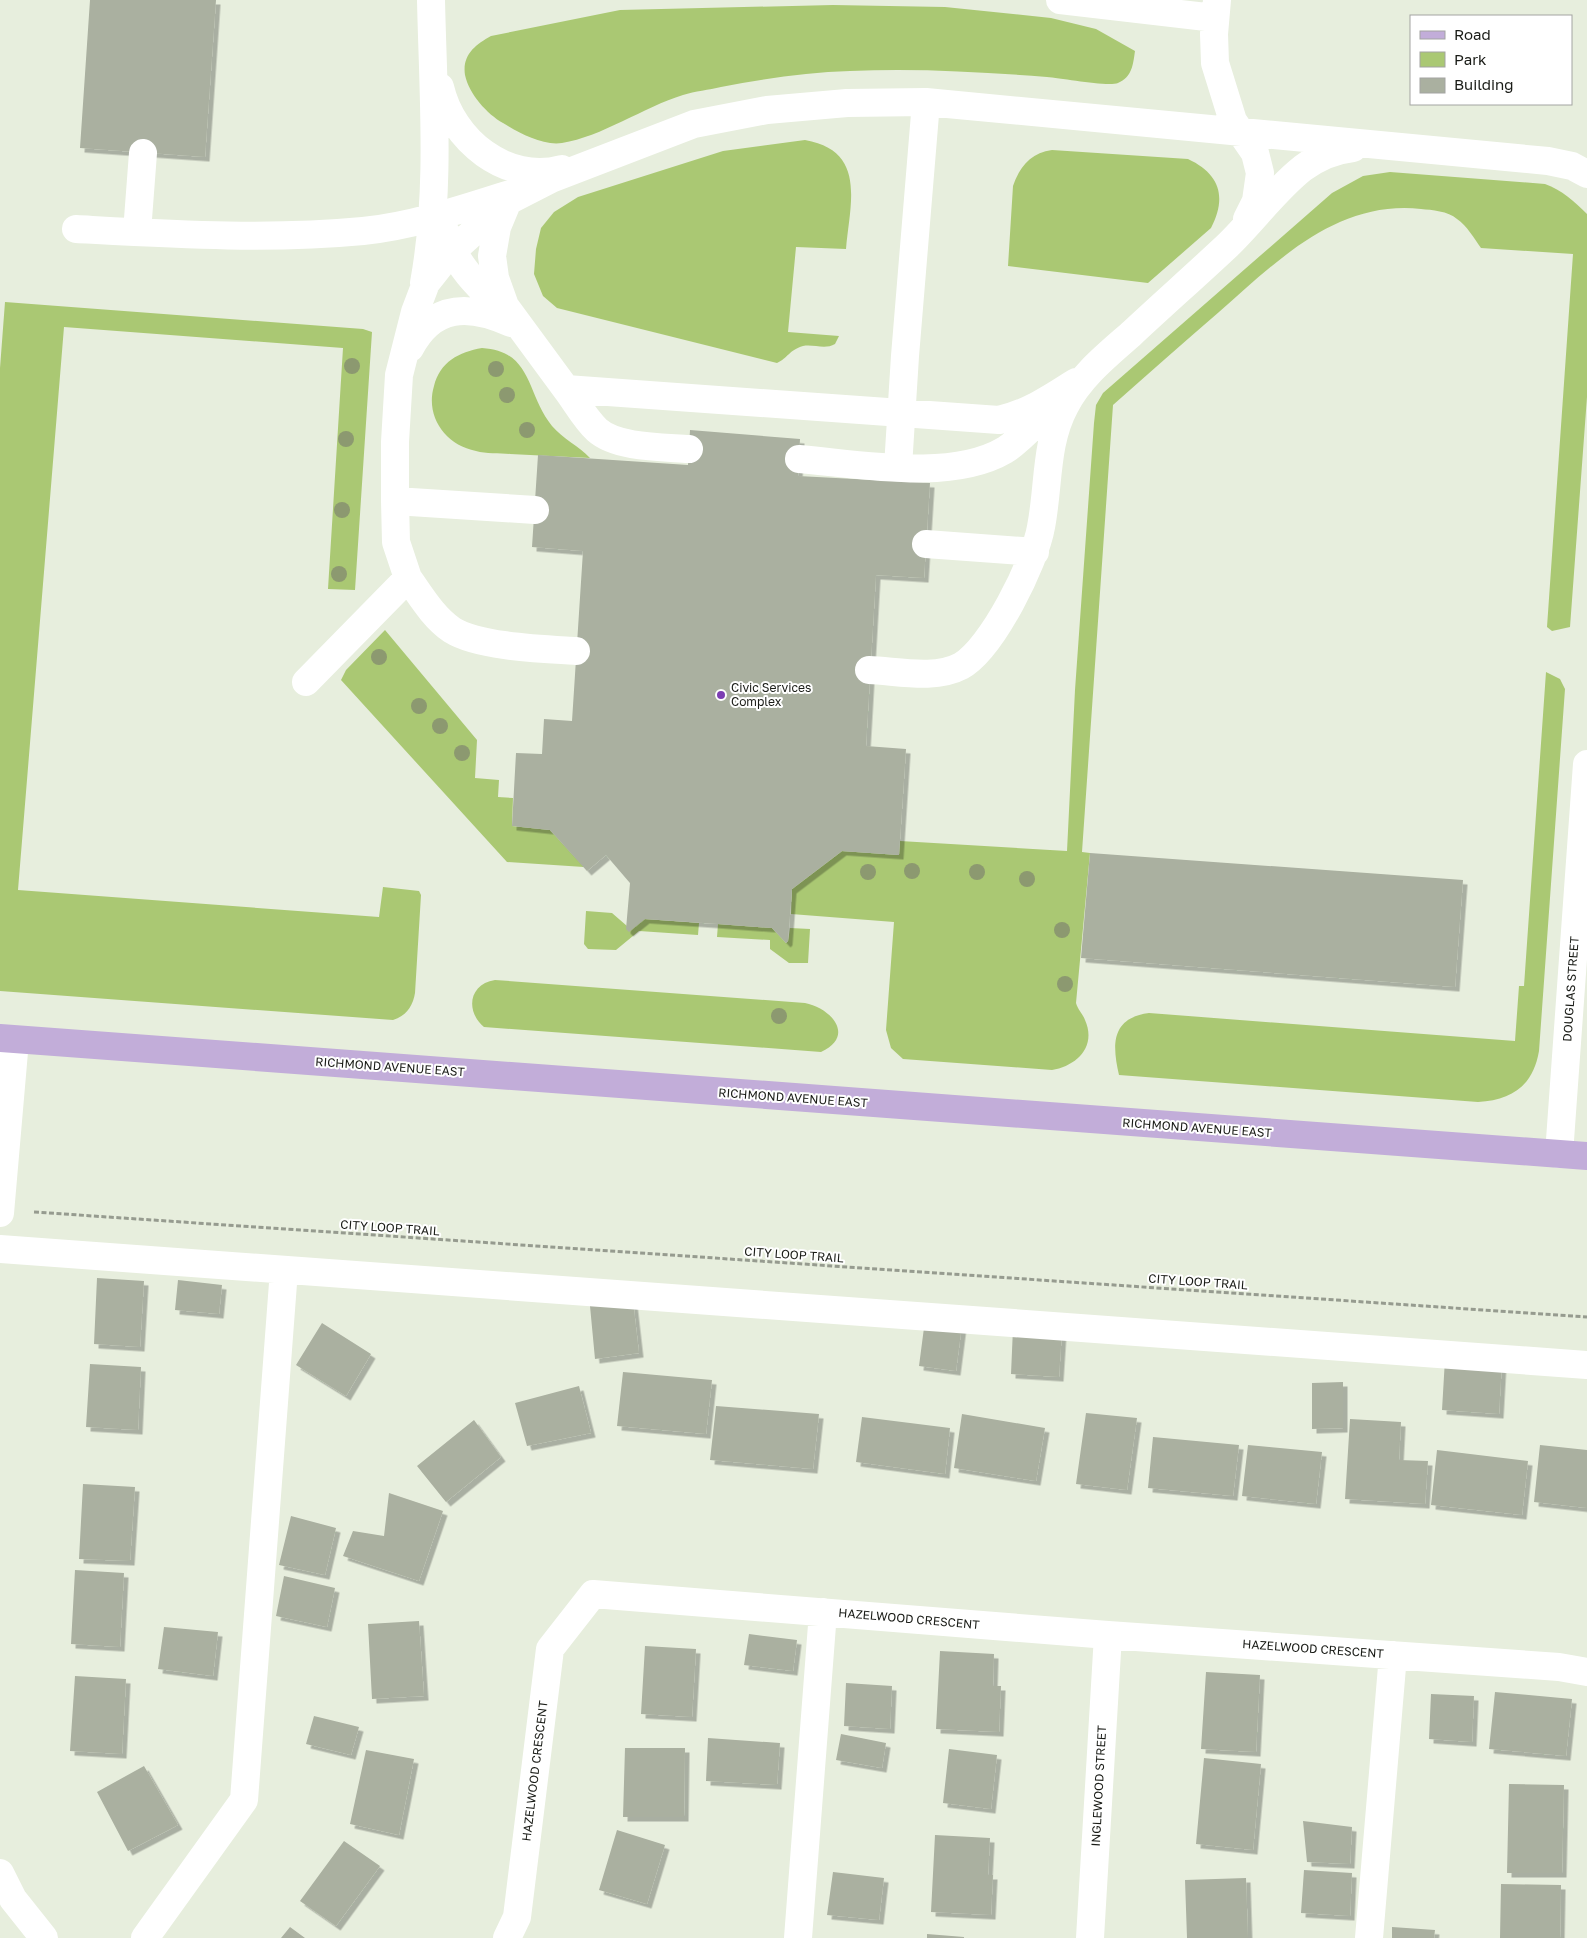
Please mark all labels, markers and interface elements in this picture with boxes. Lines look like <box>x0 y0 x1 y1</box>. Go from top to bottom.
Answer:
legend <box>1410 15 1572 105</box>
text: Road <box>1454 25 1491 43</box>
text: Park <box>1454 50 1487 68</box>
text: Building <box>1454 75 1514 93</box>
place label: Civic Services Complex <box>731 680 811 709</box>
marker: Civic Services Complex <box>715 689 727 701</box>
street label: DOUGLAS STREET <box>1559 935 1582 1042</box>
street label: RICHMOND AVENUE EAST <box>315 1054 466 1079</box>
street label: RICHMOND AVENUE EAST <box>718 1085 869 1110</box>
street label: RICHMOND AVENUE EAST <box>1122 1115 1273 1140</box>
street label: CITY LOOP TRAIL <box>340 1217 440 1238</box>
street label: CITY LOOP TRAIL <box>744 1244 844 1265</box>
street label: CITY LOOP TRAIL <box>1148 1271 1248 1292</box>
street label: HAZELWOOD CRESCENT <box>838 1605 981 1632</box>
street label: HAZELWOOD CRESCENT <box>1242 1636 1385 1661</box>
street label: HAZELWOOD CRESCENT <box>518 1699 551 1842</box>
street label: INGLEWOOD STREET <box>1088 1724 1109 1847</box>

